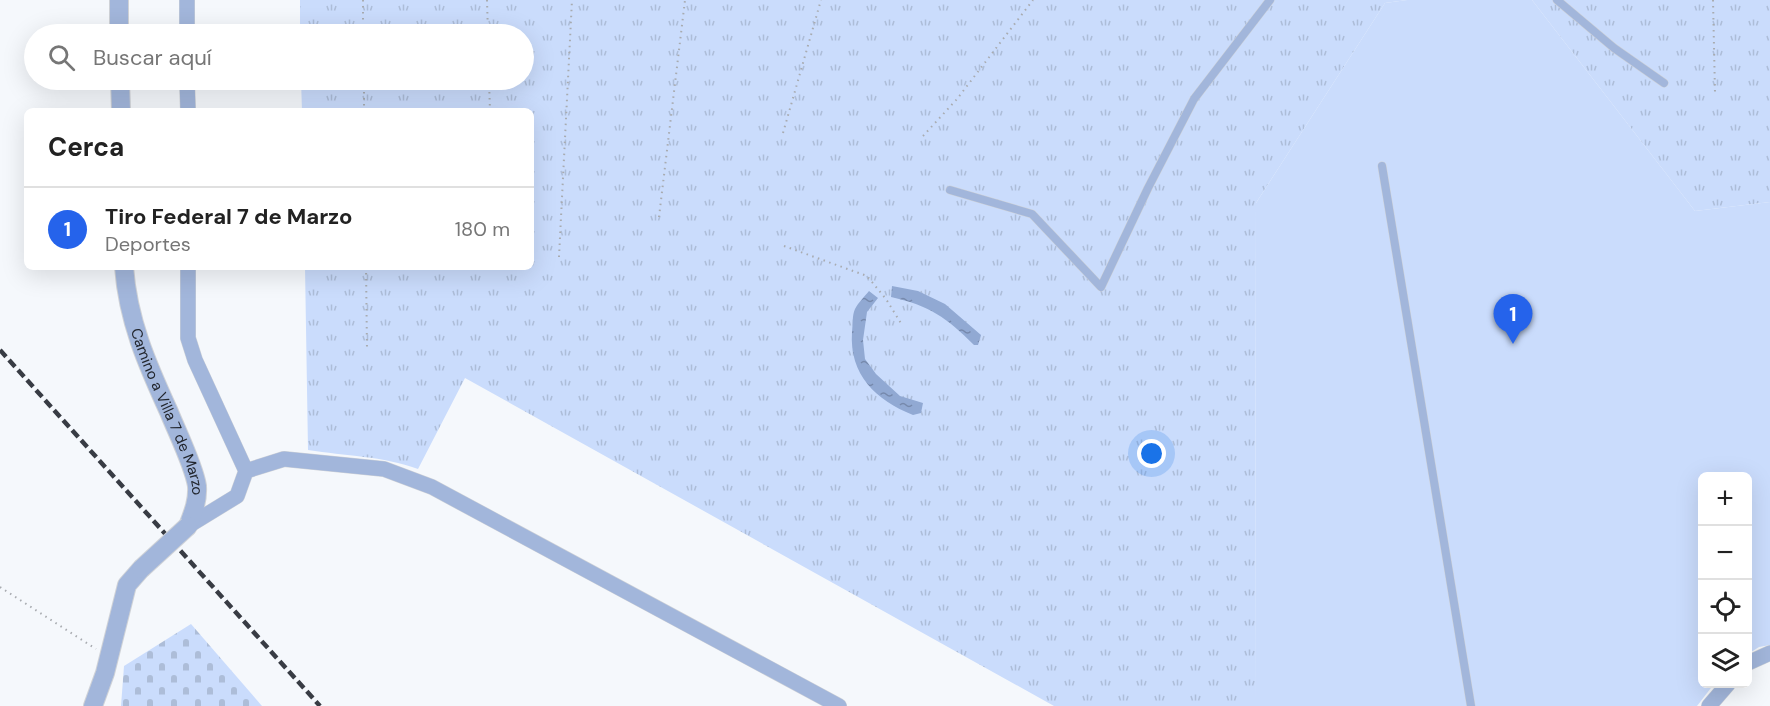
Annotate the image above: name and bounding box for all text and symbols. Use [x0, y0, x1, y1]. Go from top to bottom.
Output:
search box [24, 24, 534, 90]
icon: search [45, 41, 78, 74]
text: Buscar aquí [93, 43, 212, 72]
text: Cerca [48, 130, 124, 164]
text: Tiro Federal 7 de Marzo [105, 202, 352, 231]
text: 1 [64, 216, 71, 242]
text: 180 m [455, 216, 510, 242]
text: Deportes [105, 231, 191, 257]
pin: 1 [1494, 294, 1532, 344]
street label: Camino a Villa 7 de Marzo [126, 326, 207, 496]
your location [1137, 439, 1166, 468]
map controls [1698, 472, 1752, 688]
button: + [1698, 472, 1752, 526]
button: − [1698, 526, 1752, 580]
button: locate [1698, 580, 1752, 634]
button: layers [1698, 634, 1752, 688]

